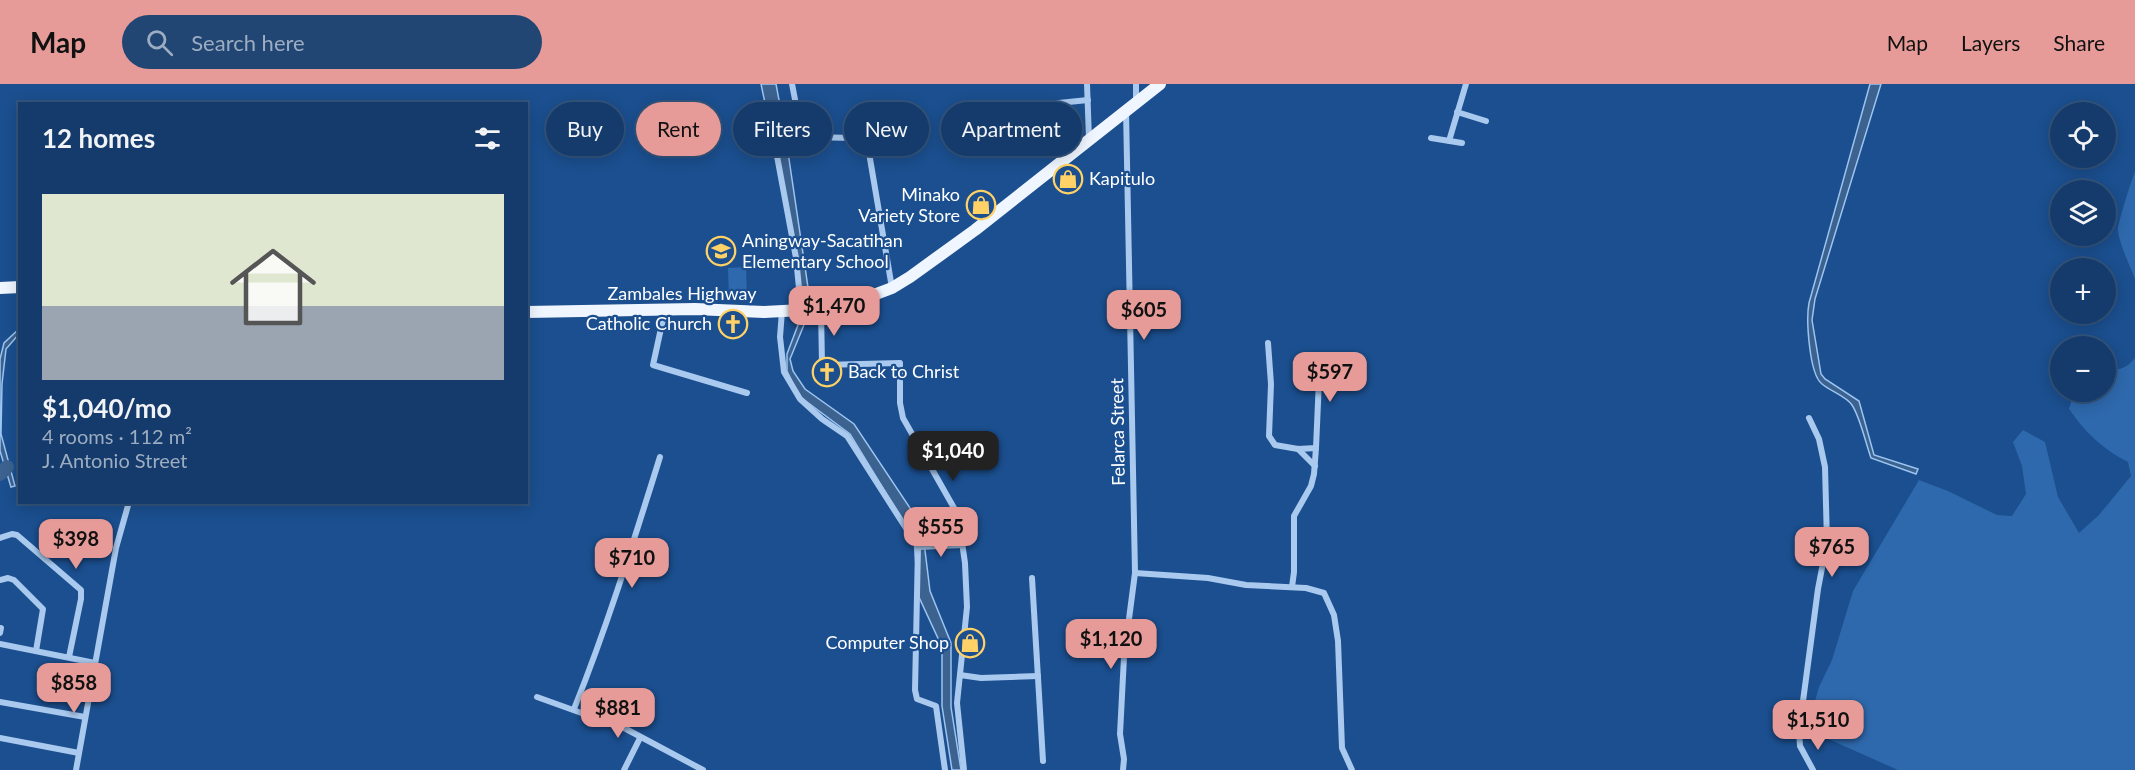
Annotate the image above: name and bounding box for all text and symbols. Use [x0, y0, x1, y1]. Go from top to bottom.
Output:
search box [122, 15, 542, 69]
text: Map [30, 25, 86, 59]
icon: search [143, 26, 176, 59]
text: Search here [191, 29, 305, 56]
text: Map [1887, 30, 1928, 55]
text: Layers [1961, 30, 2020, 55]
text: Share [2053, 30, 2105, 55]
chip: Buy [546, 102, 624, 156]
chip: Rent [636, 102, 721, 156]
chip: Filters [733, 102, 832, 156]
chip: New [844, 102, 929, 156]
chip: Apartment [941, 102, 1082, 156]
map controls [2050, 102, 2116, 402]
button: locate [2050, 102, 2116, 168]
text: 12 homes [42, 122, 155, 154]
icon: filters [471, 122, 504, 155]
shop icon: Kapitulo [1052, 163, 1084, 195]
place label: Kapitulo [1089, 167, 1155, 189]
button: layers [2050, 180, 2116, 246]
place label: Minako Variety Store [858, 183, 960, 226]
shop icon: Minako Variety Store [965, 189, 997, 221]
place label: Aningway-Sacatihan Elementary School [742, 229, 903, 272]
icon: home [219, 233, 327, 341]
school or university icon: Aningway-Sacatihan Elementary School [705, 235, 737, 267]
button: + [2050, 258, 2116, 324]
street label: Zambales Highway [607, 282, 757, 304]
pin: $1,470 [785, 286, 883, 337]
pin: $605 [1108, 290, 1180, 341]
text: $1,470 [803, 293, 865, 317]
text: $605 [1121, 297, 1167, 321]
church icon: Catholic Church [717, 308, 749, 340]
place label: Catholic Church [586, 312, 712, 334]
button: − [2050, 336, 2116, 402]
pin: $597 [1294, 352, 1366, 403]
church icon: Back to Christ [811, 356, 843, 388]
text: $597 [1307, 359, 1353, 383]
place label: Back to Christ [848, 360, 960, 382]
street label: Felarca Street [1105, 377, 1129, 486]
text: $1,040/mo [42, 392, 172, 424]
text: 4 rooms · 112 m² [42, 424, 192, 448]
pin: $1,040 [904, 431, 1002, 482]
text: $1,040 [922, 438, 984, 462]
text: J. Antonio Street [42, 448, 188, 472]
pin: $555 [905, 507, 977, 558]
text: $555 [918, 514, 964, 538]
pin: $398 [40, 519, 112, 570]
text: $398 [53, 526, 99, 550]
pin: $765 [1796, 527, 1868, 578]
text: $765 [1809, 534, 1855, 558]
pin: $710 [596, 538, 668, 589]
text: $710 [609, 545, 655, 569]
pin: $1,120 [1062, 619, 1160, 670]
text: $1,120 [1080, 626, 1142, 650]
shop icon: Computer Shop [954, 627, 986, 659]
place label: Computer Shop [825, 631, 949, 653]
pin: $858 [38, 663, 110, 714]
text: $858 [51, 670, 97, 694]
pin: $881 [582, 688, 654, 739]
text: $881 [595, 695, 641, 719]
pin: $1,510 [1769, 700, 1867, 751]
text: $1,510 [1787, 707, 1849, 731]

